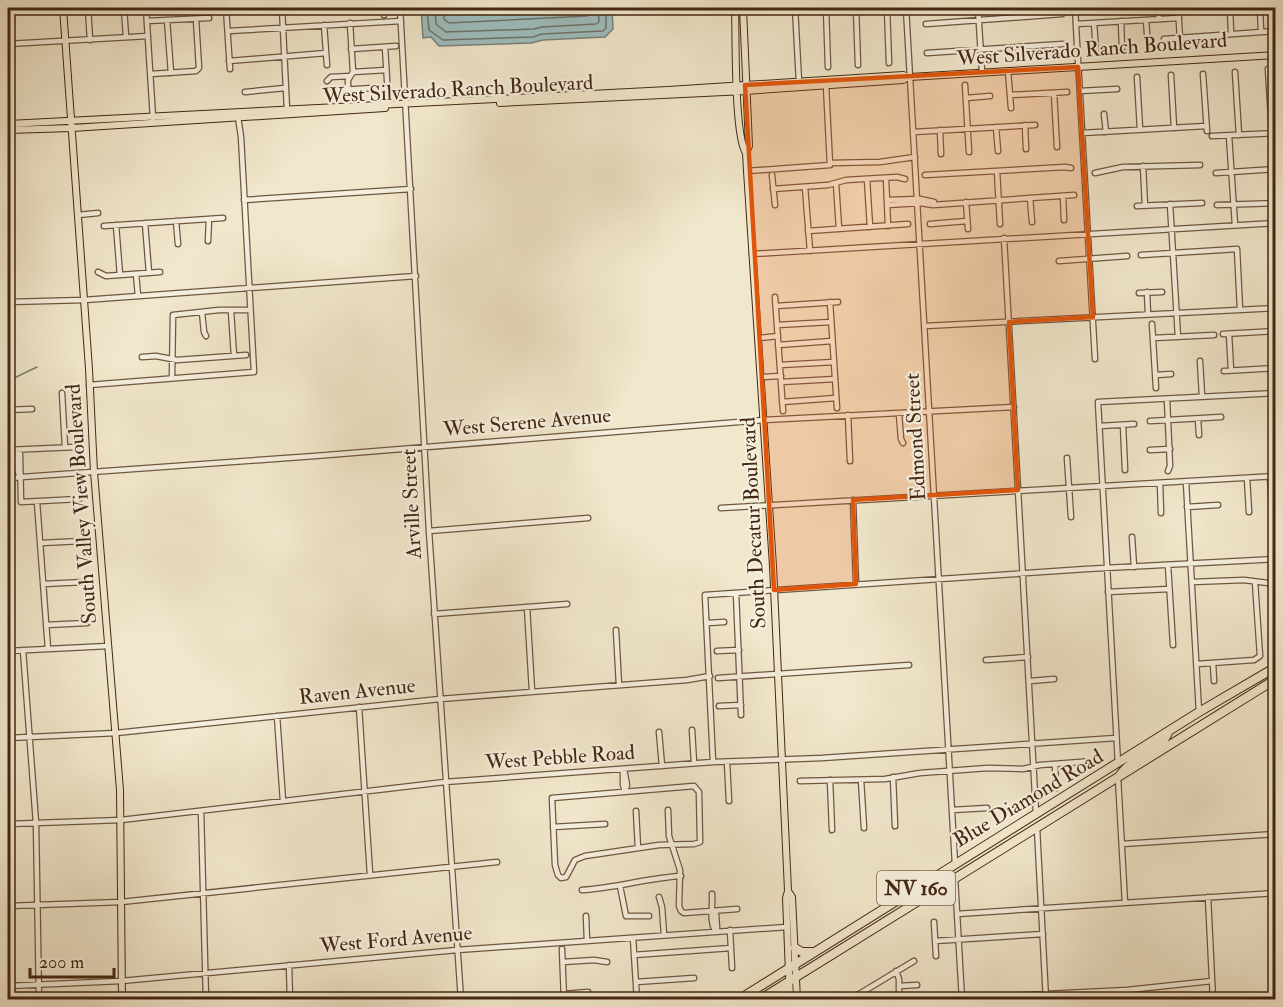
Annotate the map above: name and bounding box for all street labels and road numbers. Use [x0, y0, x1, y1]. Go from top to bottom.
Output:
street label: West Silverado Ranch Boulevard [955, 27, 1229, 72]
street label: West Silverado Ranch Boulevard [321, 69, 595, 110]
street label: Edmond Street [899, 372, 932, 502]
street label: South Valley View Boulevard [60, 382, 103, 625]
street label: West Serene Avenue [441, 402, 612, 443]
street label: South Decatur Boulevard [734, 416, 773, 630]
street label: Arville Street [395, 448, 428, 561]
street label: Raven Avenue [297, 672, 417, 711]
street label: West Pebble Road [483, 739, 636, 776]
street label: Blue Diamond Road [948, 743, 1109, 854]
road number: NV 160 [877, 871, 955, 905]
street label: West Ford Avenue [318, 919, 474, 960]

